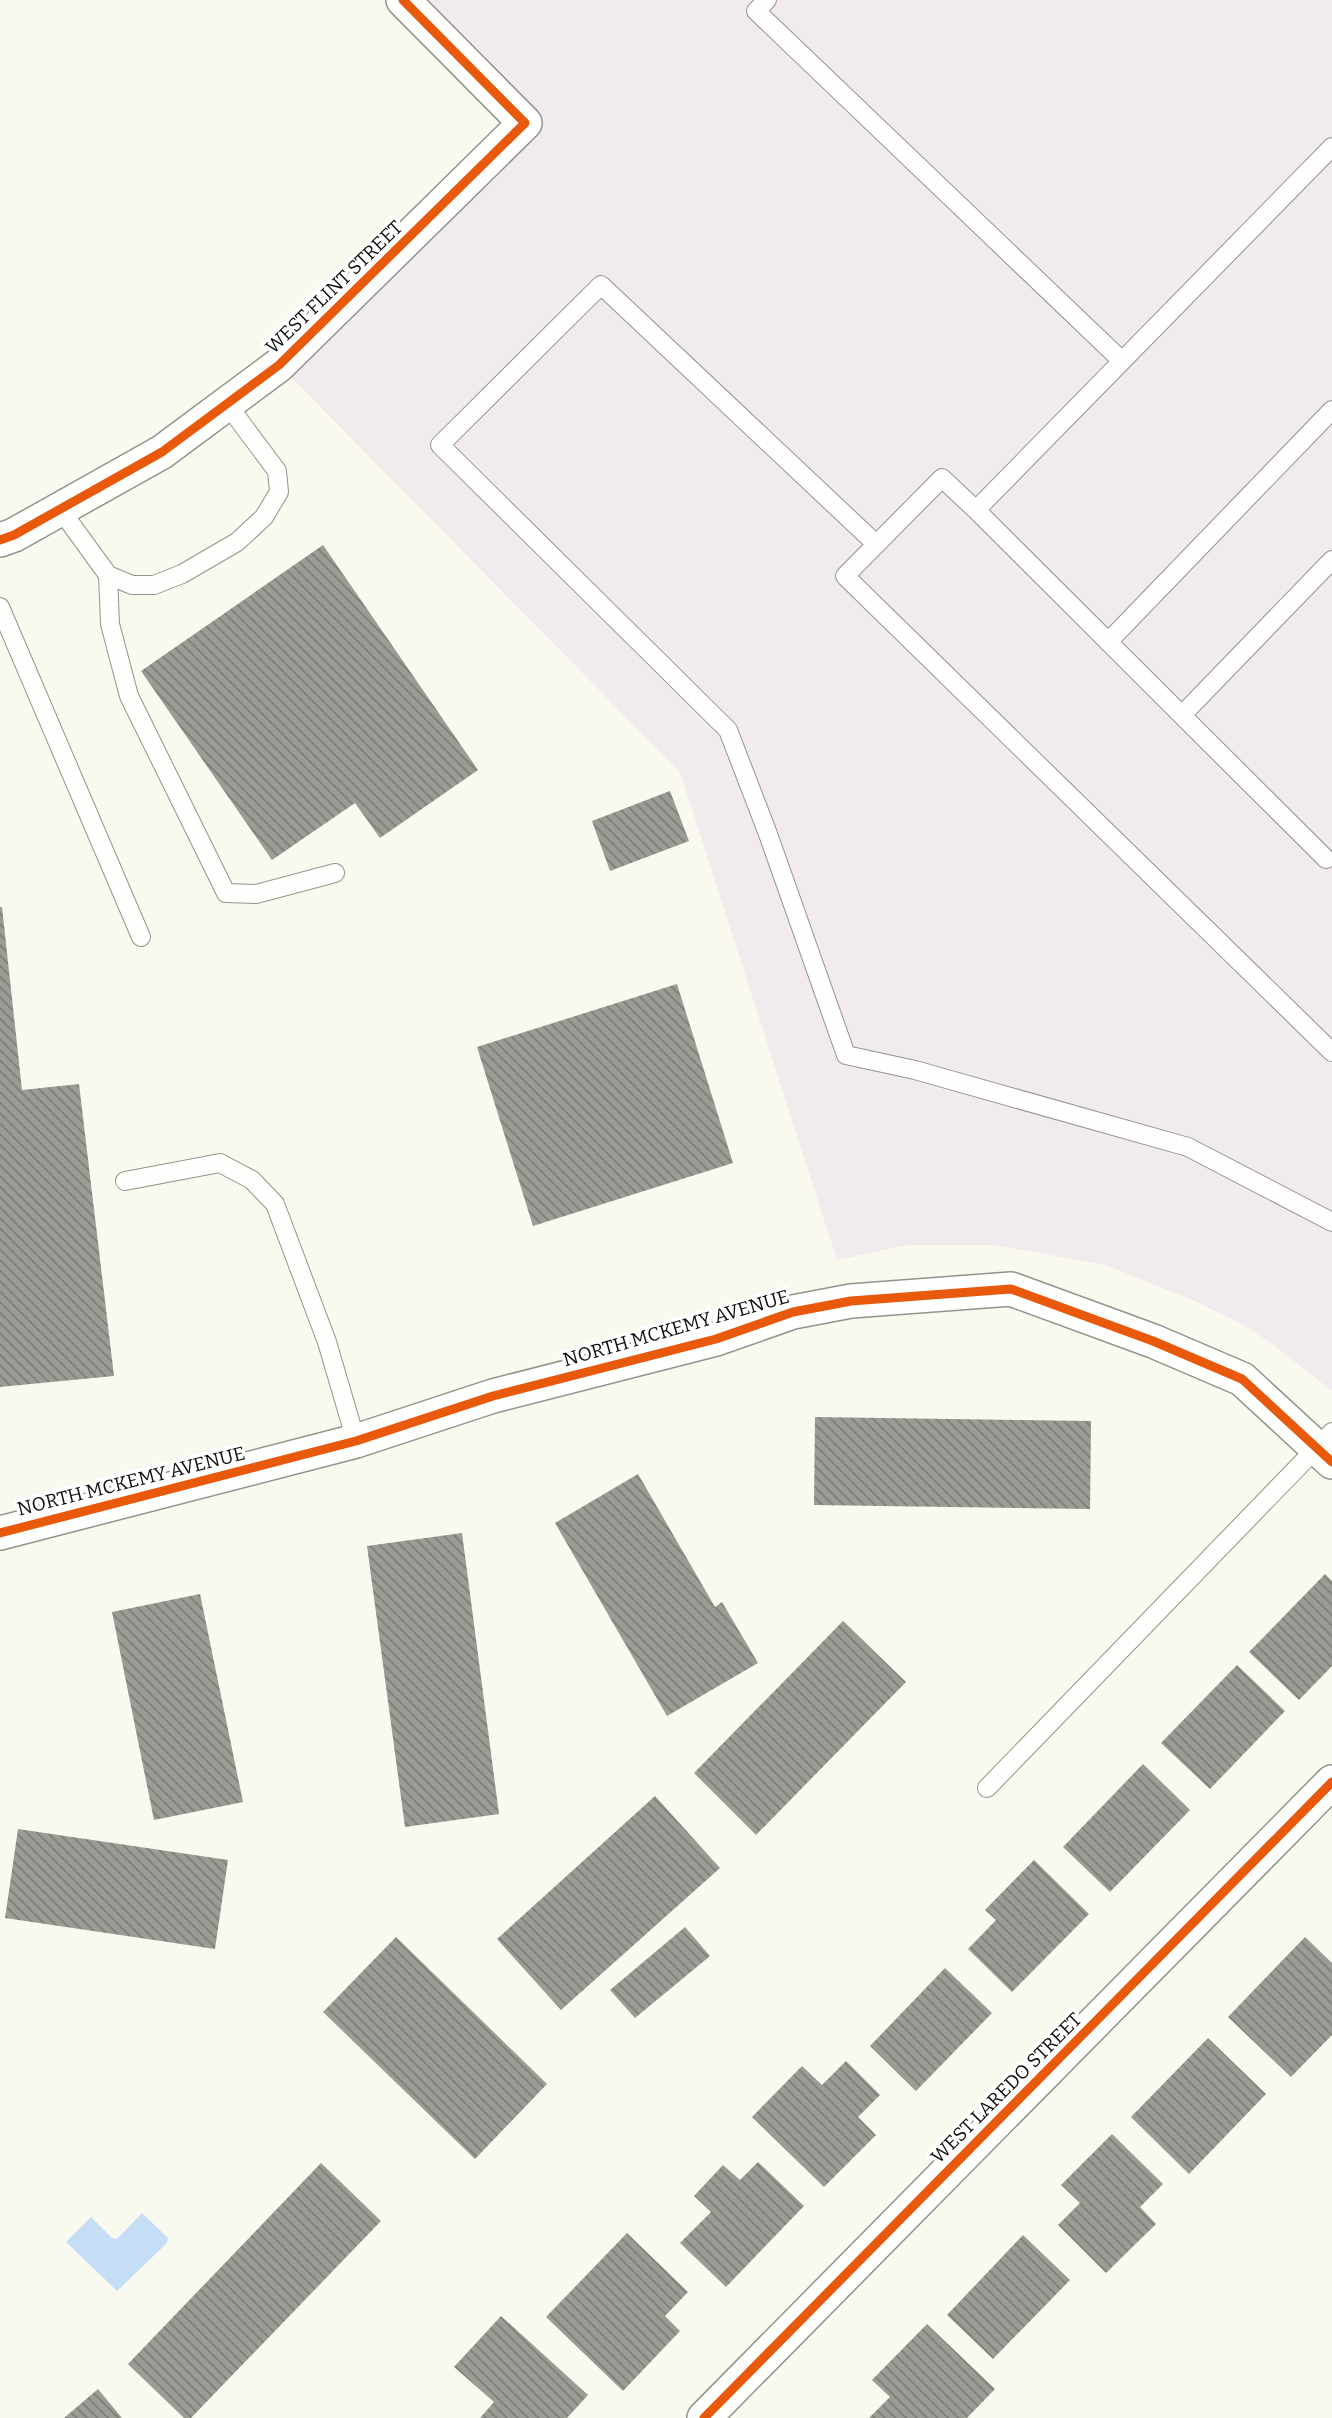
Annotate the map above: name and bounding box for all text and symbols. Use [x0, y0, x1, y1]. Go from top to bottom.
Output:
street label: WEST FLINT STREET [261, 216, 407, 358]
street label: NORTH MCKEMY AVENUE [560, 1285, 792, 1371]
street label: NORTH MCKEMY AVENUE [15, 1442, 247, 1520]
street label: WEST LAREDO STREET [926, 2008, 1086, 2168]

